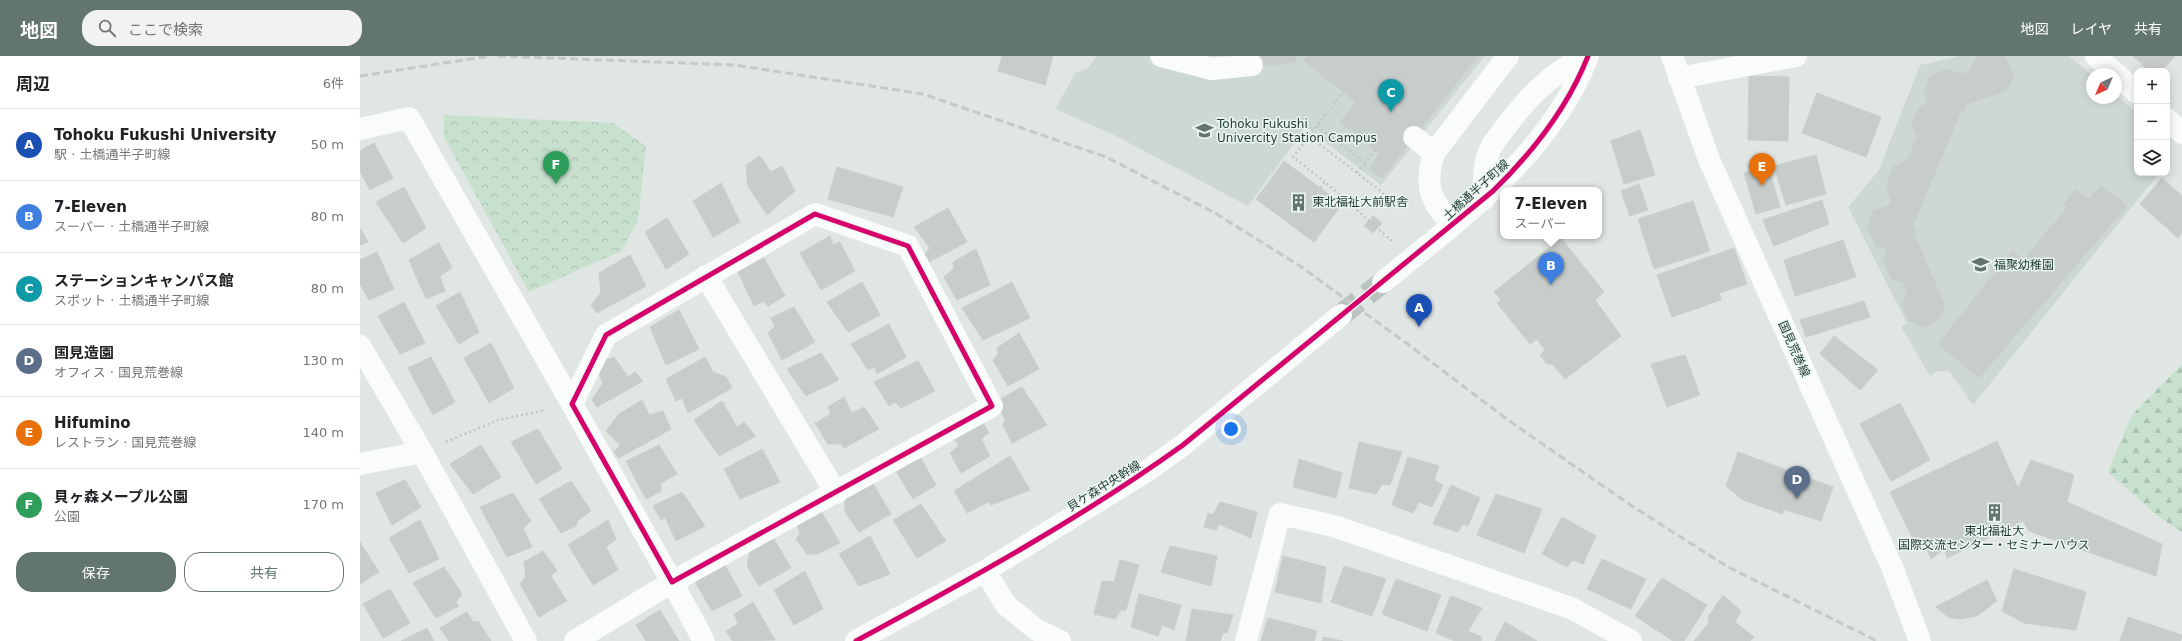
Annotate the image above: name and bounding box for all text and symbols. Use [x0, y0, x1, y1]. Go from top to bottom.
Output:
search box [82, 10, 362, 46]
icon: search [96, 17, 118, 39]
text: 地図 [20, 19, 58, 41]
text: ここで検索 [128, 21, 203, 39]
text: 地図 [2020, 21, 2048, 37]
text: レイヤ [2070, 21, 2112, 37]
text: 共有 [2134, 21, 2162, 37]
north arrow [2086, 68, 2122, 104]
map controls [2134, 68, 2170, 176]
button: + [2134, 68, 2170, 104]
text: 周辺 [16, 74, 50, 94]
text: 6件 [323, 76, 344, 91]
pin: C [1378, 79, 1404, 112]
button: − [2134, 104, 2170, 140]
place label: Tohoku Fukushi Univercity Station Campus [1216, 117, 1377, 145]
school or university icon: Tohoku Fukushi Univercity Station Campus [1194, 121, 1214, 141]
text: Tohoku Fukushi University [54, 126, 277, 144]
text: A [24, 137, 34, 152]
text: 50 m [311, 137, 344, 152]
button: layers [2134, 140, 2170, 176]
text: 駅 · 土橋通半子町線 [54, 147, 170, 162]
pin: F [543, 151, 569, 184]
pin: E [1749, 153, 1775, 186]
street label: 土橋通半子町線 [1440, 157, 1512, 223]
popup [1500, 187, 1602, 239]
building icon: 東北福祉大前駅舎 [1289, 192, 1309, 212]
place label: 東北福祉大前駅舎 [1312, 195, 1408, 209]
text: 7-Eleven [1515, 195, 1587, 213]
text: 7-Eleven [54, 198, 127, 216]
text: B [24, 209, 34, 224]
text: 80 m [311, 209, 344, 224]
text: スーパー [1515, 216, 1566, 231]
text: スーパー · 土橋通半子町線 [54, 219, 209, 234]
pin: B [1538, 252, 1564, 285]
school or university icon: 福聚幼稚園 [1971, 255, 1991, 275]
place label: 福聚幼稚園 [1994, 258, 2054, 272]
text: ステーションキャンパス館 [54, 272, 234, 290]
text: C [24, 281, 34, 296]
text: 80 m [311, 281, 344, 296]
text: スポット · 土橋通半子町線 [54, 293, 209, 308]
pin: A [1406, 294, 1432, 327]
street label: 国見荒巻線 [1775, 319, 1813, 379]
text: 国見造園 [54, 344, 114, 362]
text: D [24, 353, 34, 368]
text: 130 m [302, 353, 344, 368]
text: オフィス · 国見荒巻線 [54, 365, 183, 380]
text: Hifumino [54, 414, 131, 432]
your location [1221, 419, 1241, 439]
text: E [25, 425, 33, 440]
text: 140 m [302, 425, 344, 440]
text: レストラン · 国見荒巻線 [54, 435, 196, 450]
street label: 貝ケ森中央幹線 [1065, 458, 1143, 514]
pin: D [1784, 466, 1810, 499]
text: 貝ヶ森メープル公園 [54, 488, 188, 506]
text: F [25, 497, 33, 512]
text: 170 m [302, 497, 344, 512]
building icon: 東北福祉大 国際交流センター・セミナーハウス [1984, 502, 2004, 522]
text: 公園 [54, 509, 80, 524]
place label: 東北福祉大 国際交流センター・セミナーハウス [1898, 524, 2090, 552]
button: 保存 [16, 552, 176, 592]
button: 共有 [184, 552, 344, 592]

